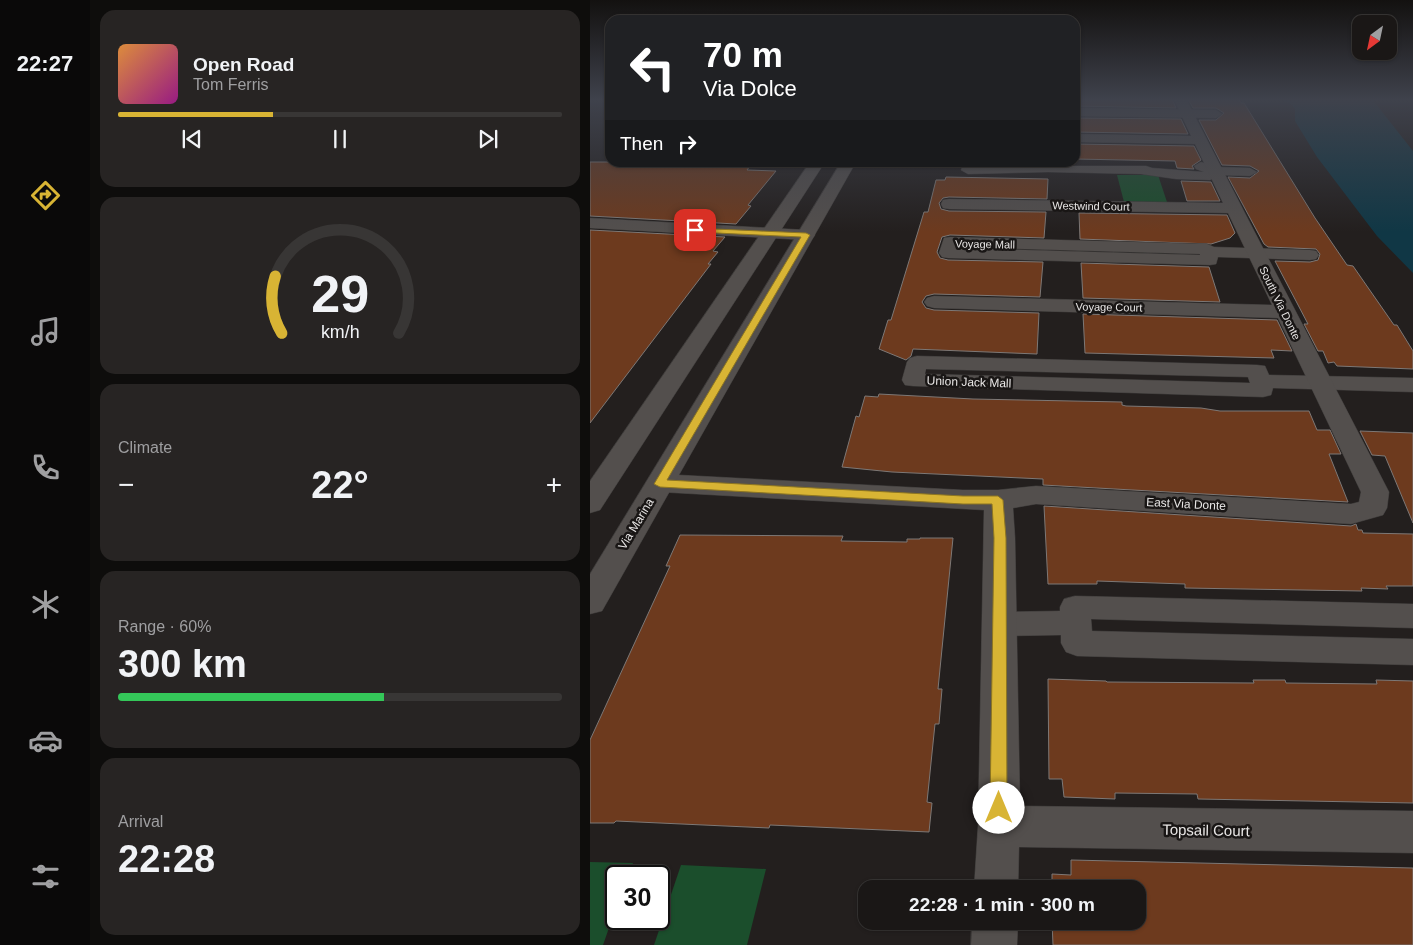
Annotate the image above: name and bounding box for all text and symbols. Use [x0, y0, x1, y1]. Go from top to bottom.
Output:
north arrow [1352, 15, 1398, 60]
map controls [1352, 15, 1397, 60]
icon: left [620, 35, 685, 100]
text: 70 m [703, 35, 783, 74]
text: 22:27 [17, 51, 73, 76]
text: Open Road [193, 54, 294, 75]
text: Tom Ferris [193, 76, 269, 93]
text: Via Dolce [703, 76, 797, 101]
icon: previous [178, 125, 206, 153]
icon: pause [326, 125, 354, 153]
icon: next [474, 125, 502, 153]
icon: right [673, 130, 701, 158]
text: Then [620, 133, 663, 154]
icon: directions [28, 178, 63, 213]
street label: Westwind Court [1052, 199, 1130, 213]
pin [674, 209, 716, 251]
icon: arrive [681, 216, 709, 244]
street label: Voyage Mall [955, 237, 1015, 251]
street label: South Via Donte [1257, 264, 1303, 342]
text: 29 [311, 265, 369, 323]
street label: Voyage Court [1076, 300, 1142, 314]
icon: music [28, 314, 63, 349]
text: km/h [321, 322, 359, 342]
street label: Union Jack Mall [926, 374, 1012, 390]
text: Climate [118, 439, 172, 456]
icon: phone [28, 450, 63, 485]
text: 22° [311, 464, 369, 506]
text: − [118, 469, 134, 500]
text: + [546, 469, 562, 500]
street label: East Via Donte [1146, 495, 1227, 513]
street label: Via Marina [615, 496, 657, 552]
icon: climate [28, 587, 63, 622]
text: Range · 60% [118, 618, 211, 635]
text: 300 km [118, 643, 247, 685]
icon: car [28, 723, 63, 758]
position arrow [972, 781, 1024, 833]
text: Arrival [118, 813, 163, 830]
street label: Topsail Court [1162, 821, 1251, 839]
text: 22:28 [118, 838, 215, 880]
icon: filters [28, 859, 63, 894]
speed limit sign: 30 [605, 865, 670, 930]
text: 22:28 · 1 min · 300 m [909, 894, 1095, 915]

